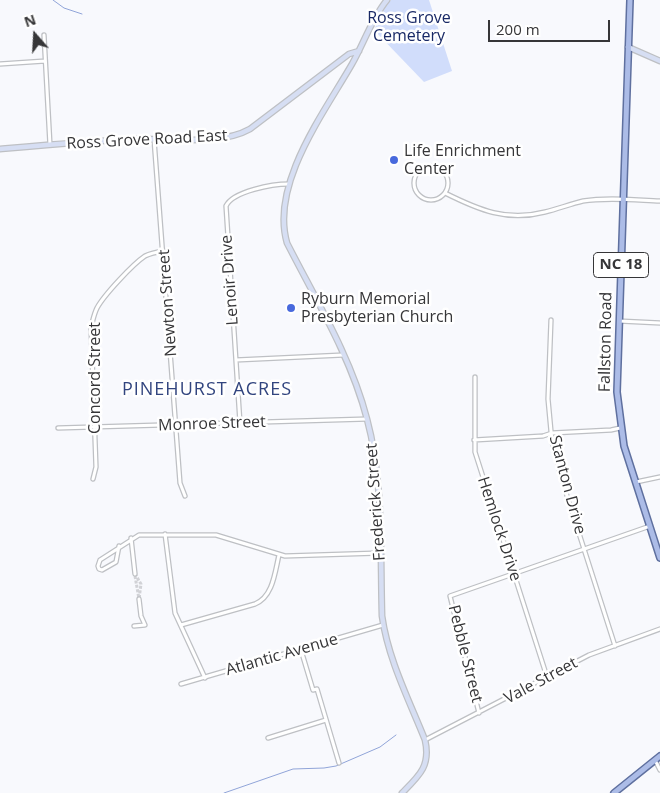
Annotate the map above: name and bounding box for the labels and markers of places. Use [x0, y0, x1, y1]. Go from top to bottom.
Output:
place label: Life Enrichment Center [404, 141, 521, 179]
marker: Life Enrichment Center [388, 154, 400, 166]
place label: Ryburn Memorial Presbyterian Church [301, 289, 453, 327]
marker: Ryburn Memorial Presbyterian Church [285, 302, 297, 314]

